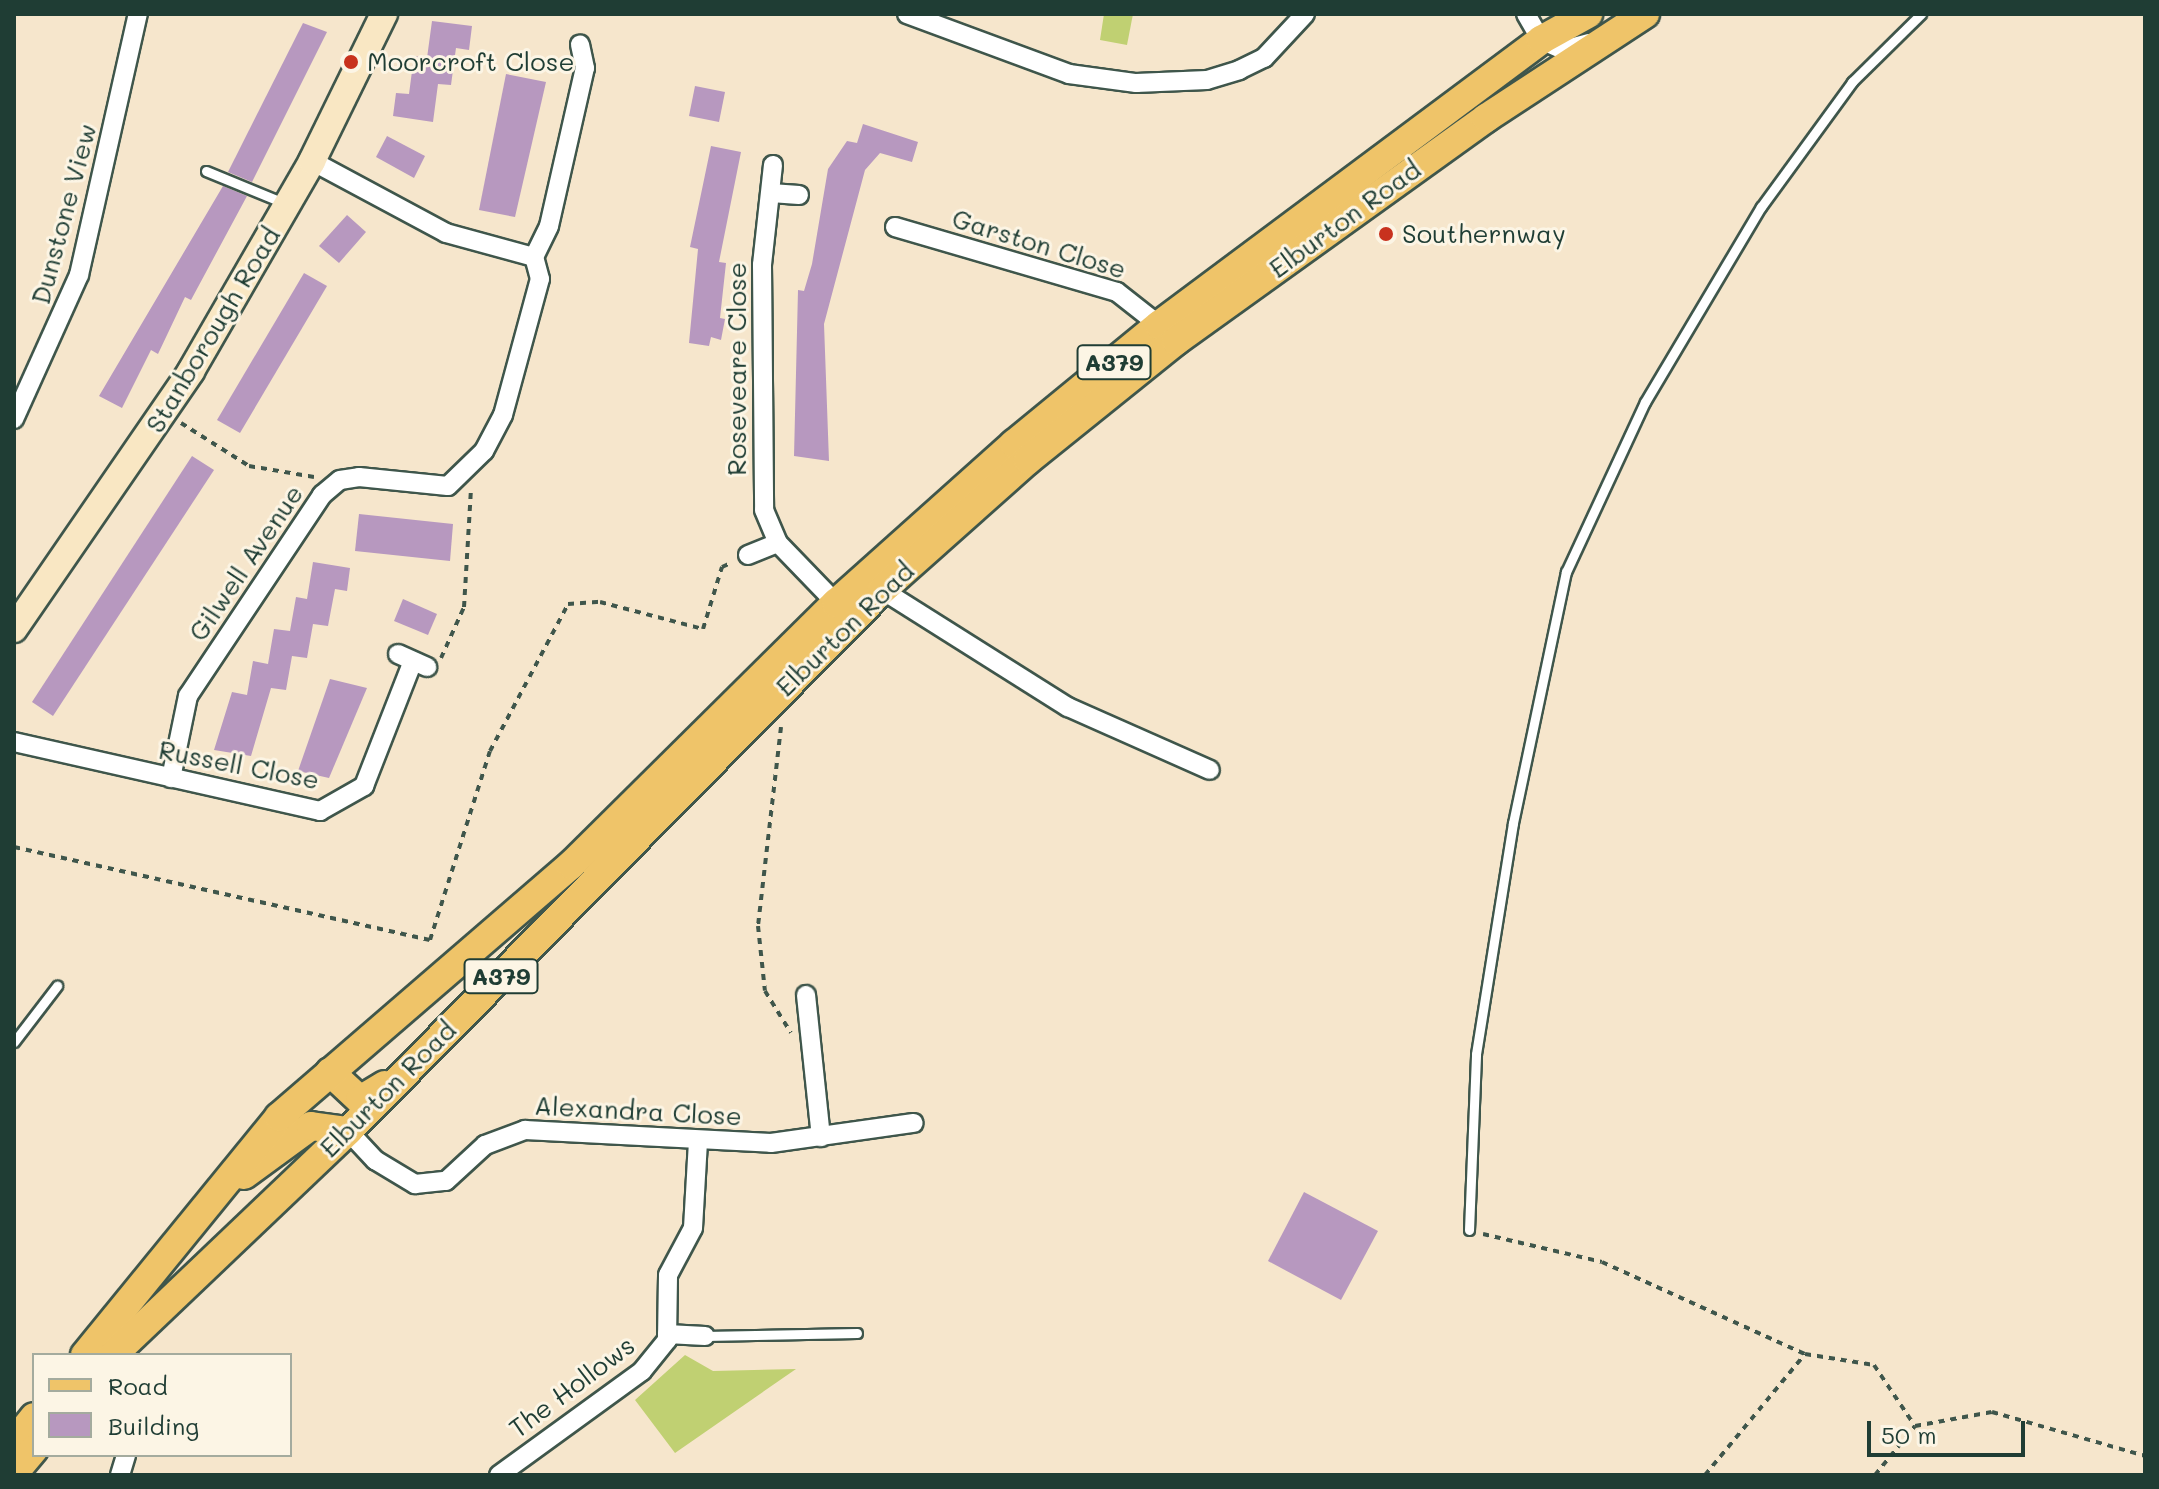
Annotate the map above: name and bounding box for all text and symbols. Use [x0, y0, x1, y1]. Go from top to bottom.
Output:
place label: Moorcroft Close [367, 46, 574, 78]
marker: Moorcroft Close [342, 53, 360, 71]
street label: Dunstone View [25, 120, 103, 308]
street label: Elburton Road [1263, 154, 1427, 284]
street label: Garston Close [948, 203, 1130, 285]
place label: Southernway [1402, 218, 1566, 250]
street label: Stanborough Road [139, 222, 287, 438]
marker: Southernway [1377, 225, 1395, 243]
street label: Roseveare Close [721, 262, 753, 476]
road number: A379 [1076, 342, 1152, 382]
street label: Gilwell Avenue [182, 479, 310, 647]
street label: Elburton Road [770, 555, 920, 703]
street label: Russell Close [156, 734, 322, 796]
road number: A379 [463, 956, 539, 996]
street label: Elburton Road [313, 1014, 463, 1164]
street label: Alexandra Close [533, 1090, 743, 1132]
street label: The Hollows [503, 1330, 641, 1444]
legend [32, 1353, 292, 1457]
text: Road [108, 1370, 168, 1401]
scale bar [1871, 1405, 2029, 1455]
text: Building [108, 1410, 199, 1441]
text: 50 m [1881, 1419, 1937, 1450]

